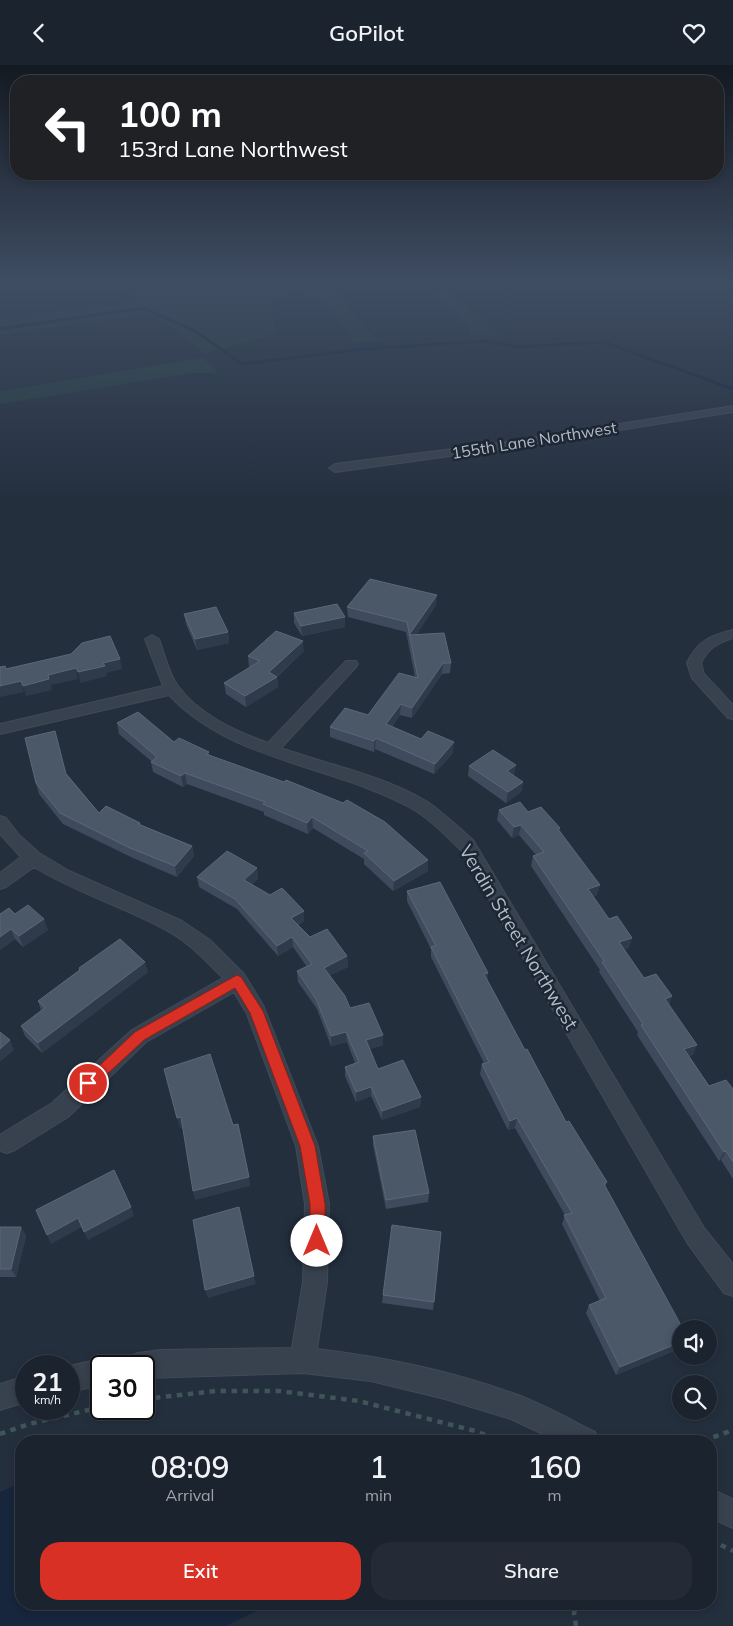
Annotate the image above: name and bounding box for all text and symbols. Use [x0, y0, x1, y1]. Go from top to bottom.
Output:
icon: back [25, 19, 53, 47]
text: GoPilot [329, 19, 404, 47]
icon: heart [680, 19, 708, 47]
text: 100 m [118, 92, 222, 136]
icon: left [35, 95, 100, 160]
text: 153rd Lane Northwest [118, 135, 348, 163]
street label: 155th Lane Northwest [450, 417, 618, 463]
street label: Verdin Street Northwest [454, 840, 584, 1034]
pin [67, 1062, 109, 1104]
icon: arrive [74, 1069, 102, 1097]
position arrow [290, 1214, 342, 1266]
map controls [672, 1320, 717, 1420]
button: sound [672, 1320, 717, 1365]
speed limit sign: 30 [90, 1355, 155, 1420]
text: 21 [32, 1366, 63, 1397]
button: search [672, 1375, 717, 1420]
text: km/h [34, 1392, 61, 1407]
text: 08:09 [150, 1448, 230, 1486]
text: 1 [370, 1448, 388, 1486]
text: 160 [528, 1448, 582, 1486]
text: Arrival [166, 1485, 214, 1505]
text: min [365, 1485, 392, 1505]
text: m [548, 1485, 562, 1505]
button: Exit [40, 1542, 361, 1600]
button: Share [371, 1542, 692, 1600]

